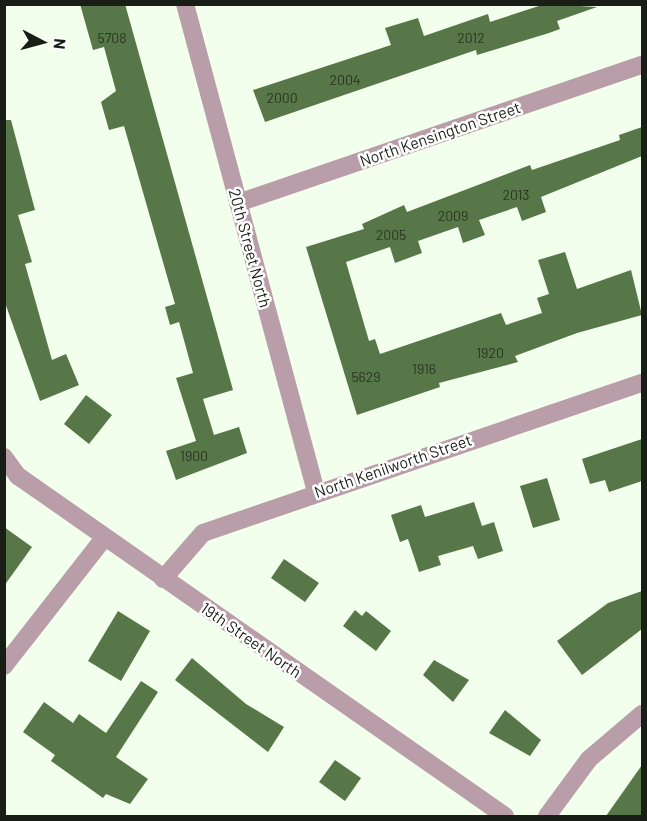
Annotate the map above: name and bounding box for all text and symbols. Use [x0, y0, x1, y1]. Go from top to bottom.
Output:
north arrow [12, 12, 72, 72]
house number: 5708 [97, 30, 127, 46]
house number: 2012 [457, 30, 485, 46]
text: N [50, 38, 70, 50]
house number: 2004 [329, 72, 361, 88]
house number: 2000 [266, 90, 298, 106]
street label: North Kensington Street [357, 97, 523, 171]
street label: 20th Street North [225, 187, 275, 309]
house number: 2013 [502, 187, 530, 203]
house number: 2009 [438, 208, 468, 224]
house number: 2005 [376, 227, 406, 243]
house number: 1920 [476, 345, 504, 361]
house number: 1916 [412, 361, 436, 377]
house number: 5629 [351, 369, 381, 385]
street label: North Kenilworth Street [312, 430, 474, 502]
house number: 1900 [180, 448, 208, 464]
street label: 19th Street North [197, 598, 305, 682]

